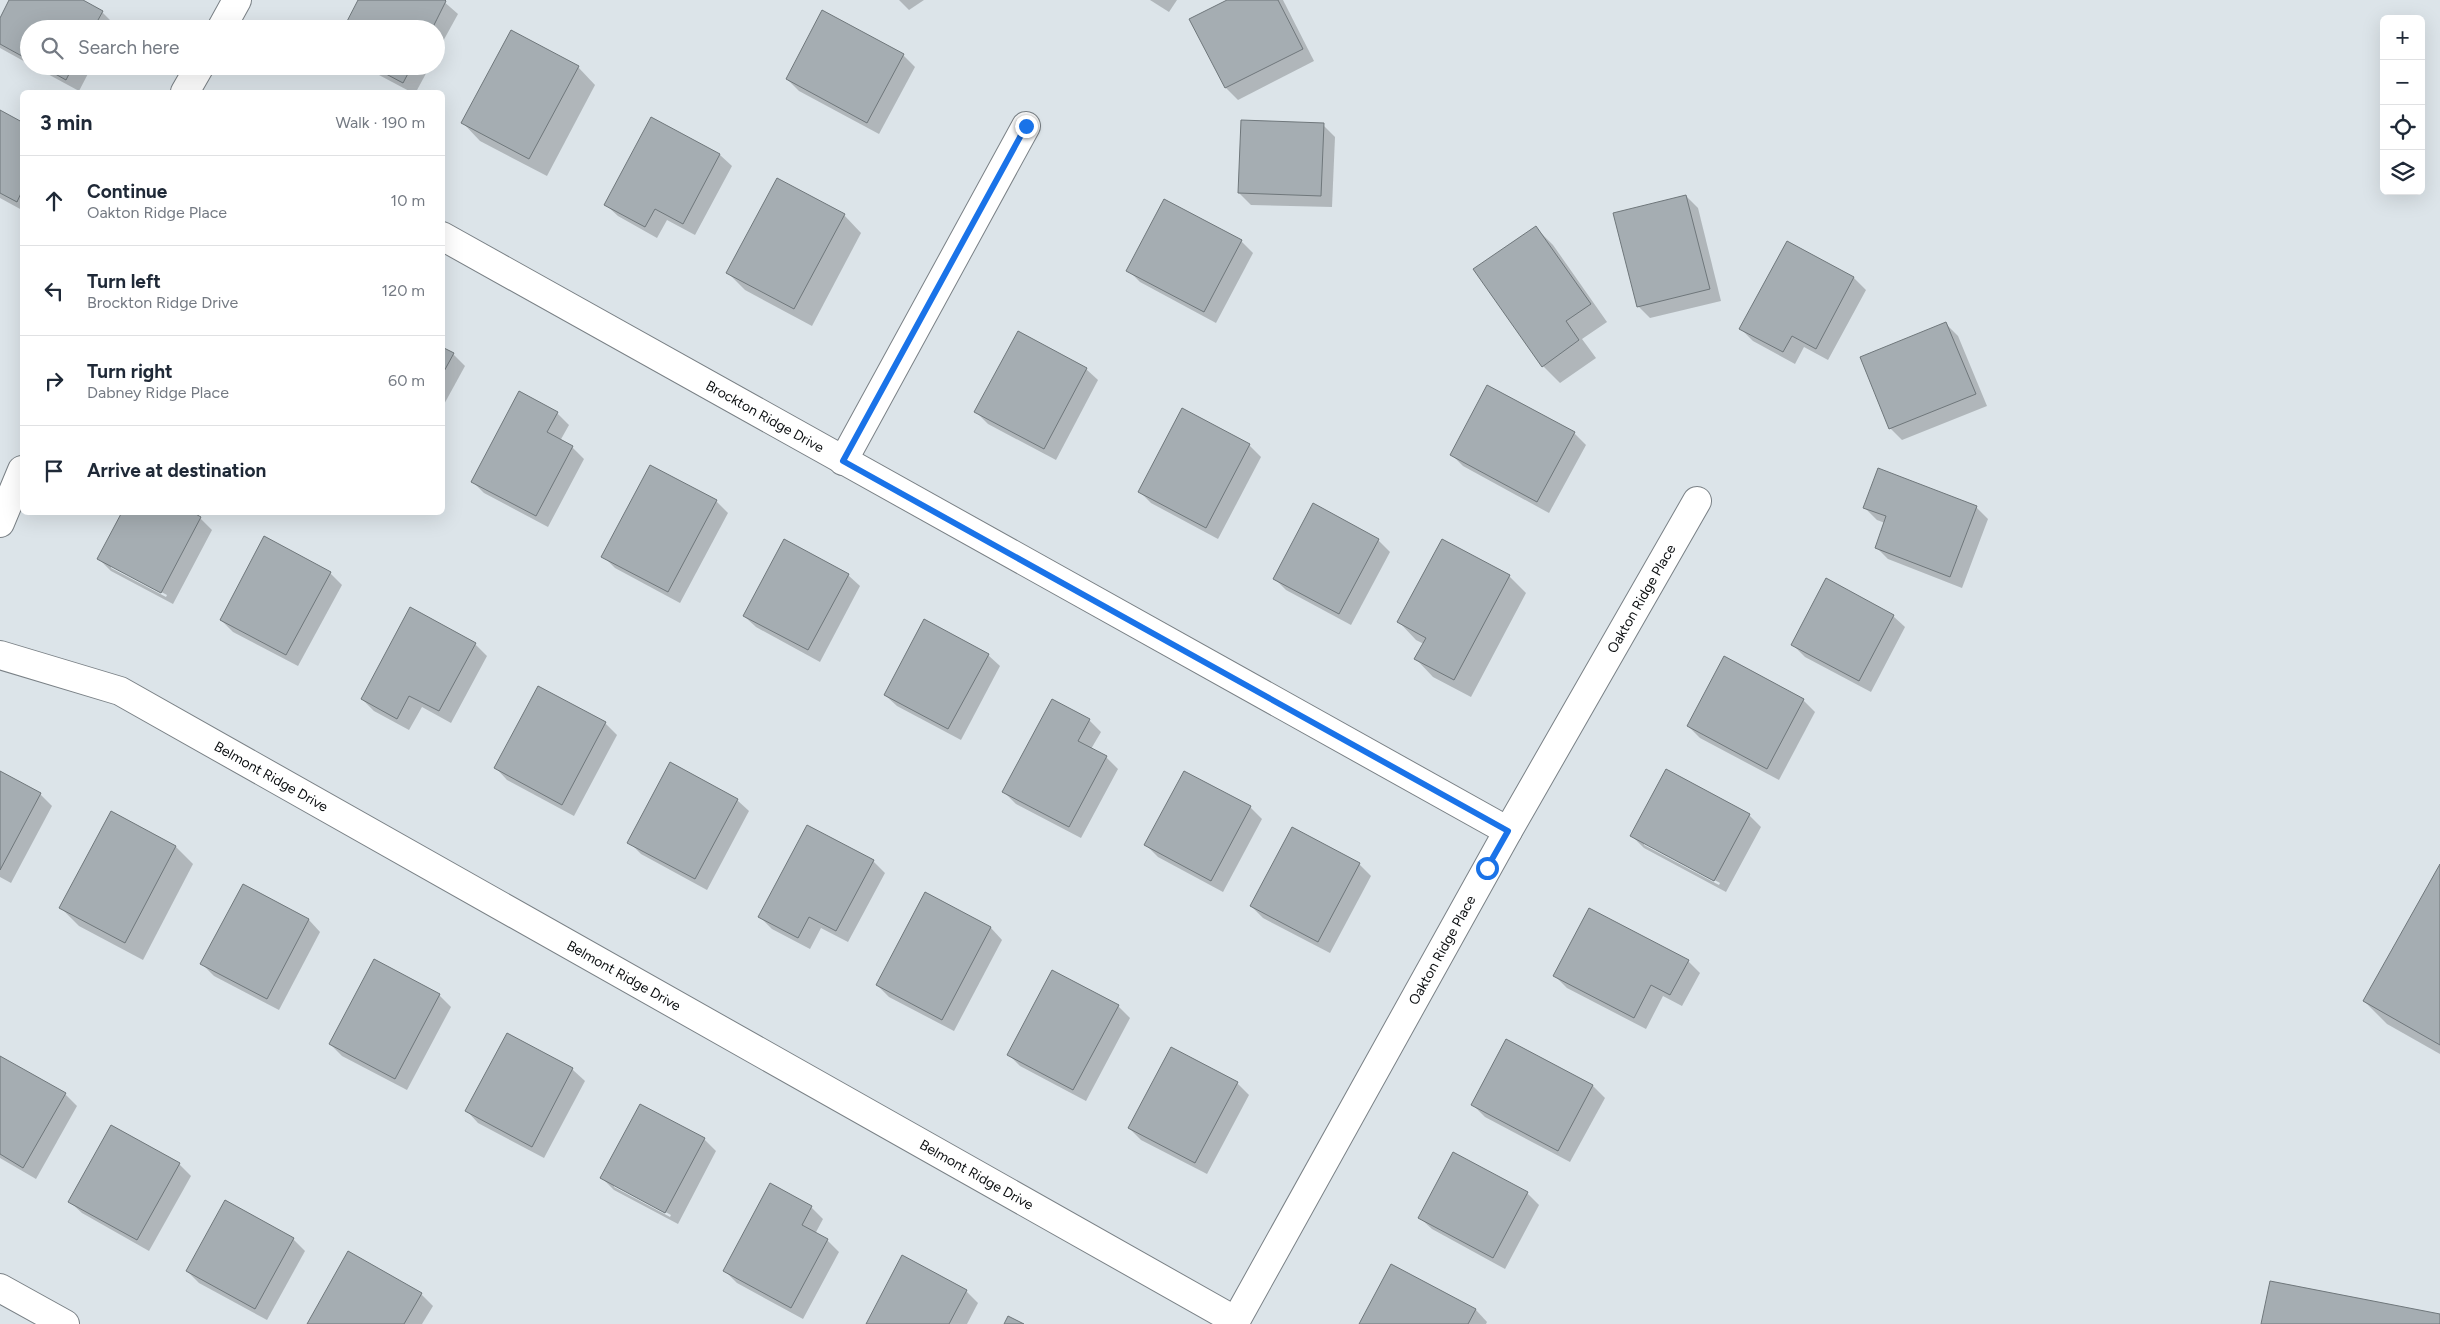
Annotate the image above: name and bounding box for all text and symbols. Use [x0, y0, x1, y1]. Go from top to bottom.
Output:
map controls [2380, 15, 2425, 195]
button: + [2380, 15, 2425, 60]
search box [20, 20, 445, 75]
icon: search [38, 34, 66, 62]
text: Search here [78, 36, 180, 59]
button: − [2380, 60, 2425, 105]
button: locate [2380, 105, 2425, 150]
text: 3 min [40, 110, 92, 135]
text: Walk · 190 m [335, 113, 425, 132]
route end [1015, 115, 1038, 138]
button: layers [2380, 150, 2425, 195]
text: Continue [87, 180, 167, 203]
icon: ahead [40, 187, 68, 215]
text: 10 m [391, 191, 425, 210]
text: Oakton Ridge Place [87, 203, 227, 222]
text: Turn left [87, 270, 161, 293]
icon: left [40, 277, 68, 305]
text: 120 m [382, 281, 425, 300]
text: Brockton Ridge Drive [87, 293, 238, 312]
text: Turn right [87, 360, 173, 383]
icon: right [40, 367, 68, 395]
text: 60 m [388, 371, 425, 390]
street label: Brockton Ridge Drive [703, 377, 827, 457]
text: Dabney Ridge Place [87, 383, 229, 402]
icon: arrive [40, 457, 68, 485]
text: Arrive at destination [87, 459, 266, 482]
street label: Oakton Ridge Place [1604, 541, 1680, 656]
street label: Belmont Ridge Drive [211, 738, 331, 816]
route start [1476, 857, 1499, 880]
street label: Oakton Ridge Place [1405, 892, 1480, 1008]
street label: Belmont Ridge Drive [564, 937, 684, 1015]
street label: Belmont Ridge Drive [917, 1136, 1037, 1214]

